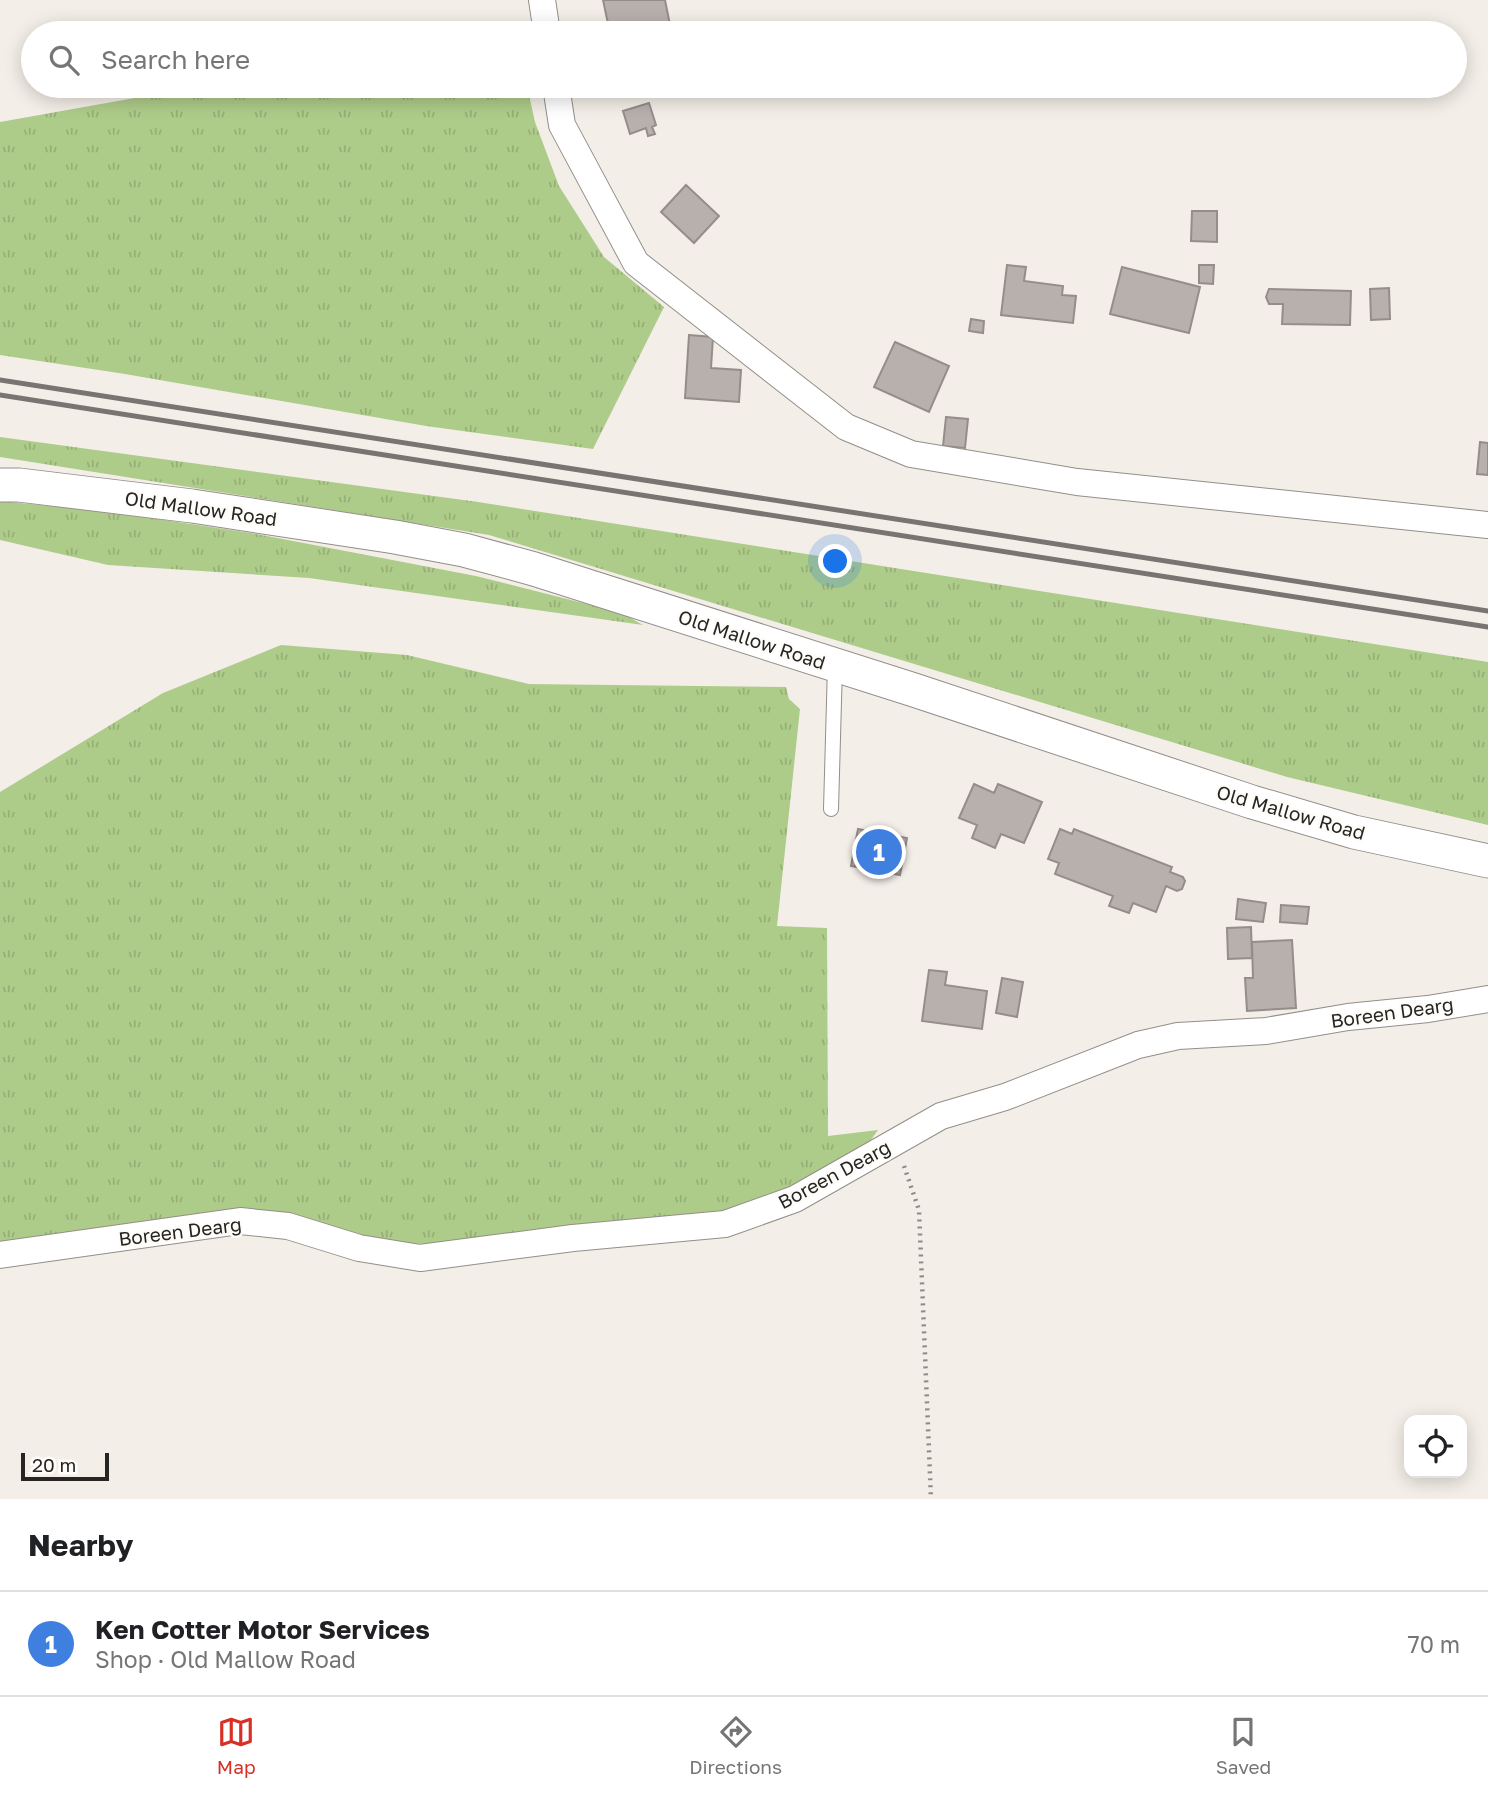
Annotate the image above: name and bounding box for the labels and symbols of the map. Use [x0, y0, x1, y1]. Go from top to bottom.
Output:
street label: Old Mallow Road [123, 486, 279, 530]
your location [818, 544, 852, 578]
street label: Old Mallow Road [676, 604, 828, 674]
street label: Old Mallow Road [1214, 780, 1368, 844]
pin: 1 [856, 826, 902, 878]
street label: Boreen Dearg [1329, 992, 1455, 1032]
street label: Boreen Dearg [774, 1135, 894, 1213]
street label: Boreen Dearg [117, 1212, 243, 1250]
scale bar [21, 1450, 108, 1482]

